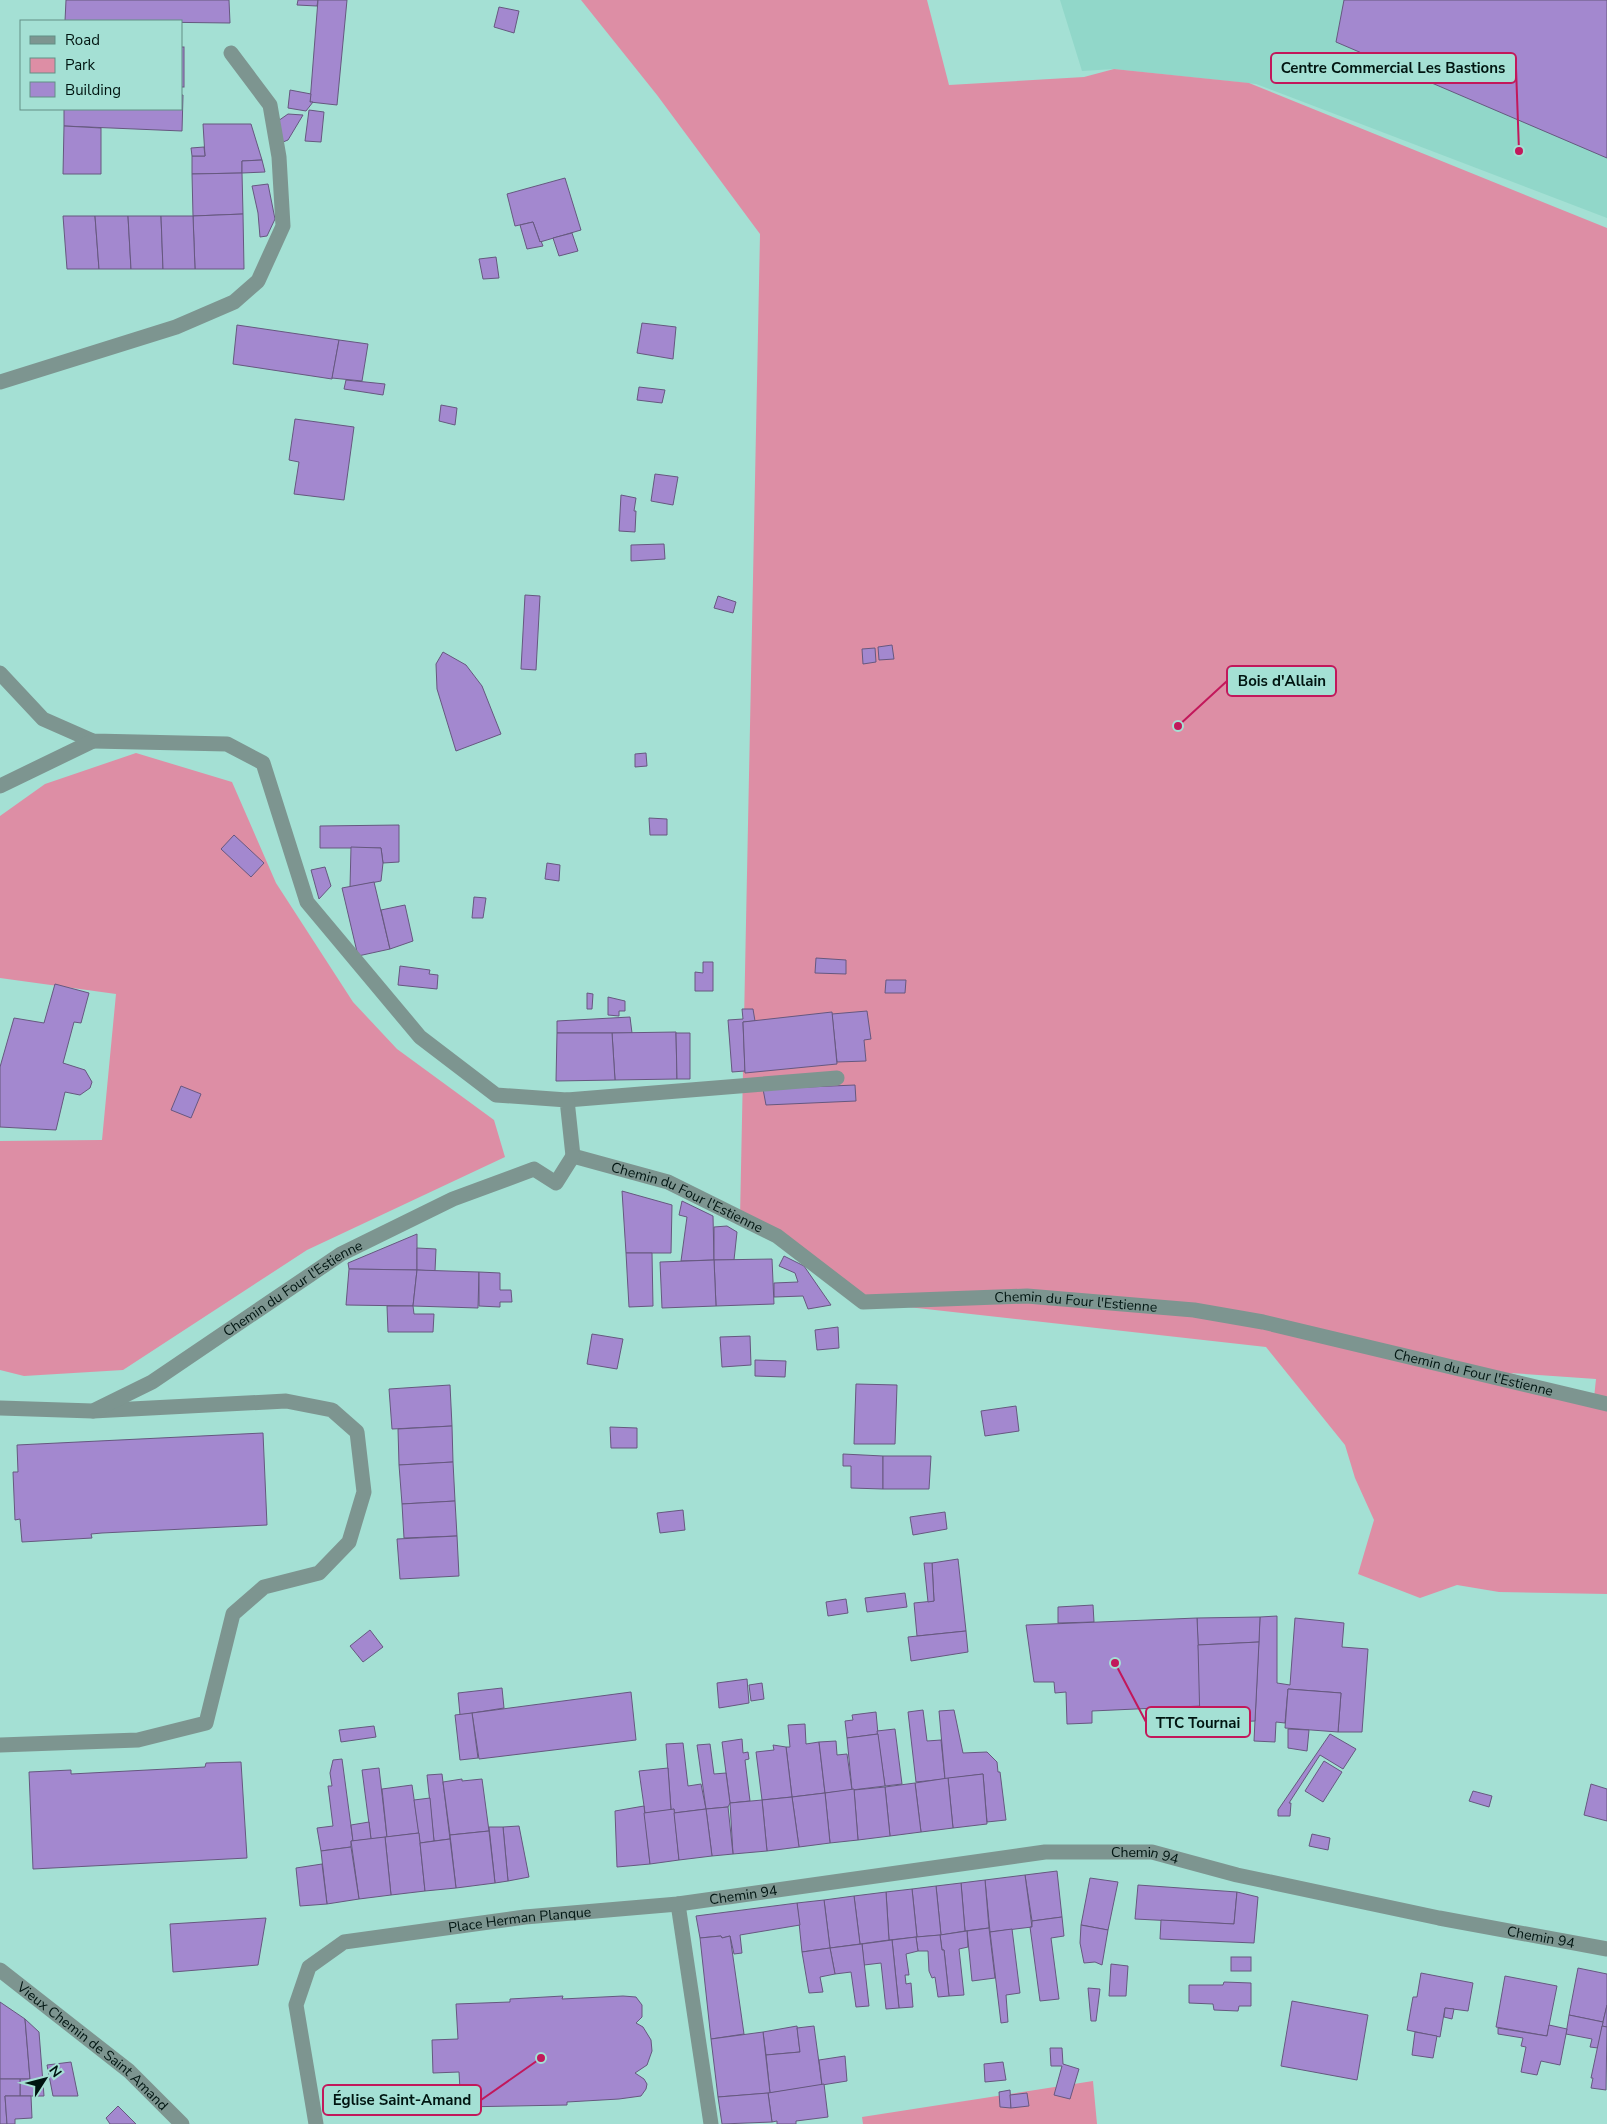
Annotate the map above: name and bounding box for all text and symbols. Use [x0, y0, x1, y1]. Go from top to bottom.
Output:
legend [20, 20, 182, 110]
text: Road [65, 30, 100, 50]
callout: Centre Commercial Les Bastions [1271, 53, 1516, 83]
text: Park [65, 55, 95, 75]
text: Centre Commercial Les Bastions [1281, 58, 1505, 78]
text: Building [65, 80, 121, 100]
callout: Bois d'Allain [1227, 666, 1336, 696]
text: Bois d'Allain [1238, 671, 1326, 691]
street label: Chemin du Four l'Estienne [609, 1158, 766, 1238]
street label: Chemin du Four l'Estienne [219, 1236, 366, 1341]
street label: Chemin du Four l'Estienne [994, 1287, 1158, 1317]
street label: Chemin du Four l'Estienne [1392, 1344, 1555, 1401]
callout: TTC Tournai [1146, 1707, 1250, 1737]
text: TTC Tournai [1156, 1713, 1240, 1733]
street label: Chemin 94 [1111, 1843, 1181, 1869]
street label: Chemin 94 [708, 1881, 779, 1909]
street label: Place Herman Planque [447, 1902, 592, 1938]
street label: Chemin 94 [1505, 1922, 1576, 1953]
street label: Vieux Chemin de Saint Amand [12, 1977, 172, 2115]
north arrow [20, 2054, 70, 2104]
text: N [44, 2062, 66, 2081]
callout: Église Saint-Amand [323, 2085, 481, 2115]
text: Église Saint-Amand [333, 2090, 471, 2110]

